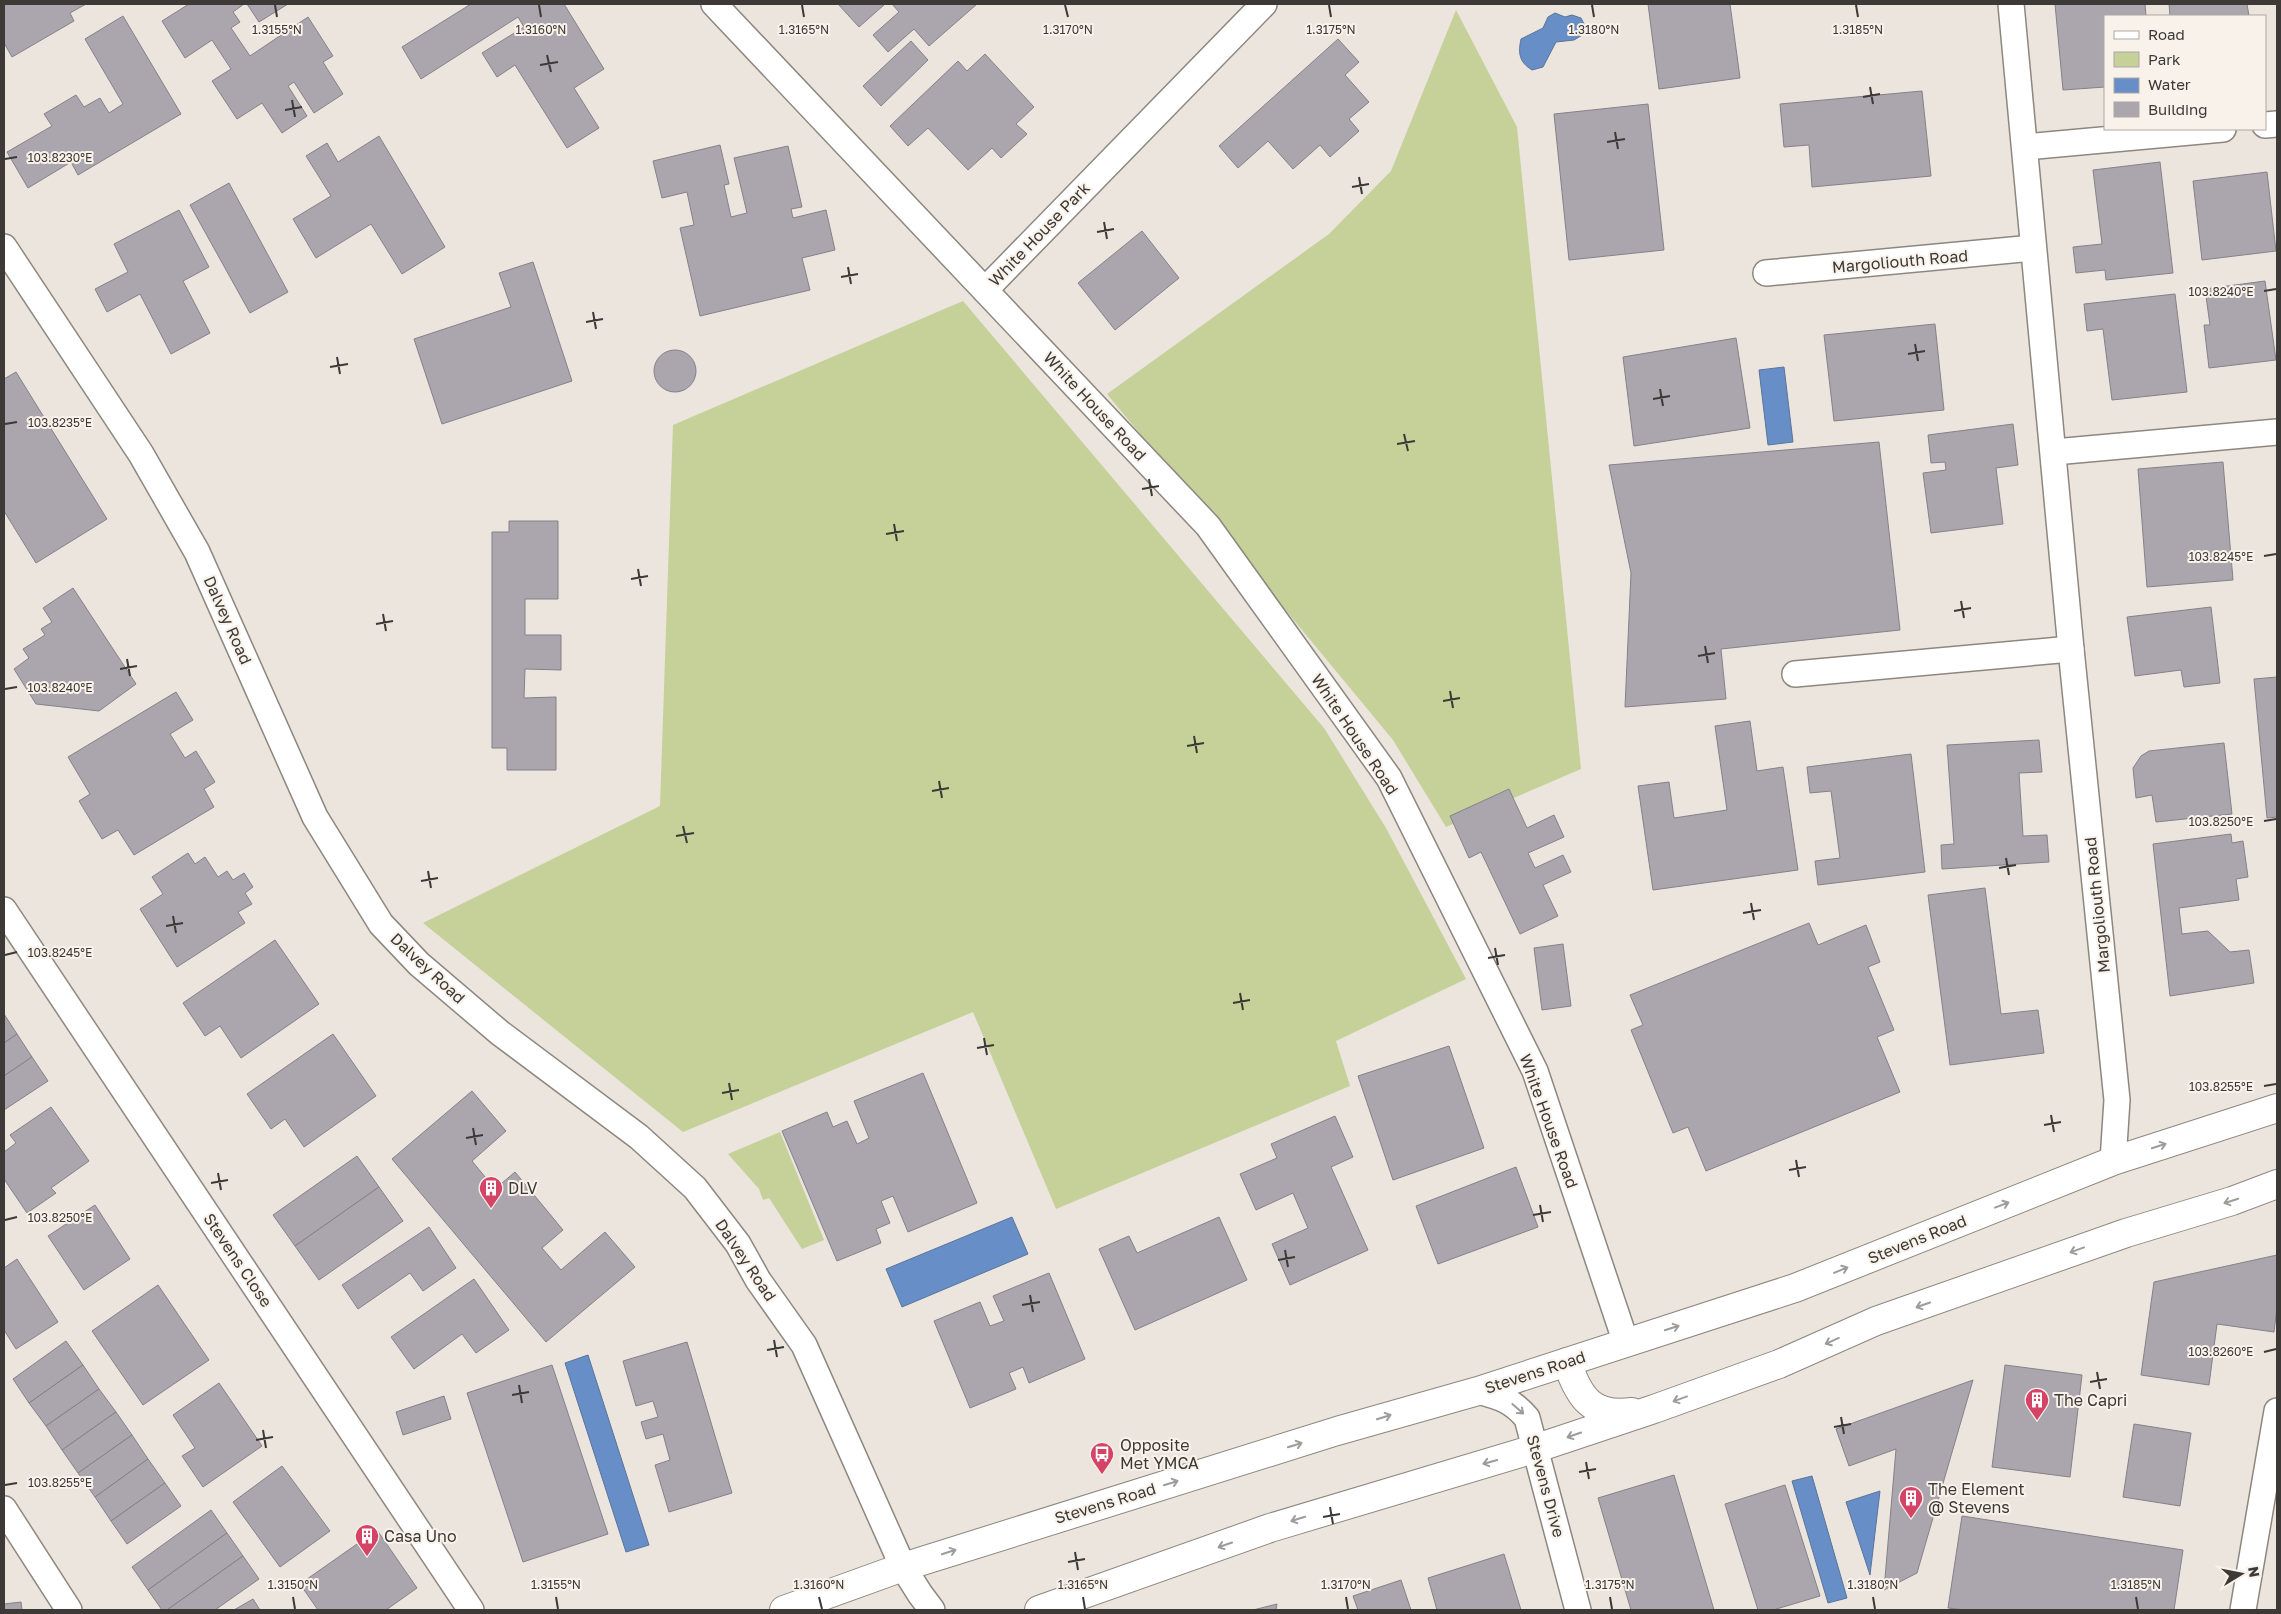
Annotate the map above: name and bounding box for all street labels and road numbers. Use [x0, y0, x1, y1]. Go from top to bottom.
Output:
street label: White House Park [984, 178, 1094, 290]
street label: Margoliouth Road [1831, 245, 1969, 277]
street label: White House Road [1039, 347, 1151, 465]
street label: Dalvey Road [200, 573, 256, 667]
street label: White House Road [1307, 670, 1403, 798]
street label: Margoliouth Road [2080, 836, 2114, 974]
street label: Dalvey Road [387, 928, 469, 1008]
street label: White House Road [1515, 1051, 1583, 1191]
street label: Stevens Close [199, 1209, 277, 1311]
street label: Stevens Road [1865, 1210, 1969, 1268]
street label: Dalvey Road [711, 1215, 781, 1305]
street label: Stevens Road [1482, 1346, 1588, 1398]
street label: Stevens Drive [1523, 1433, 1569, 1539]
street label: Stevens Road [1052, 1478, 1158, 1528]

